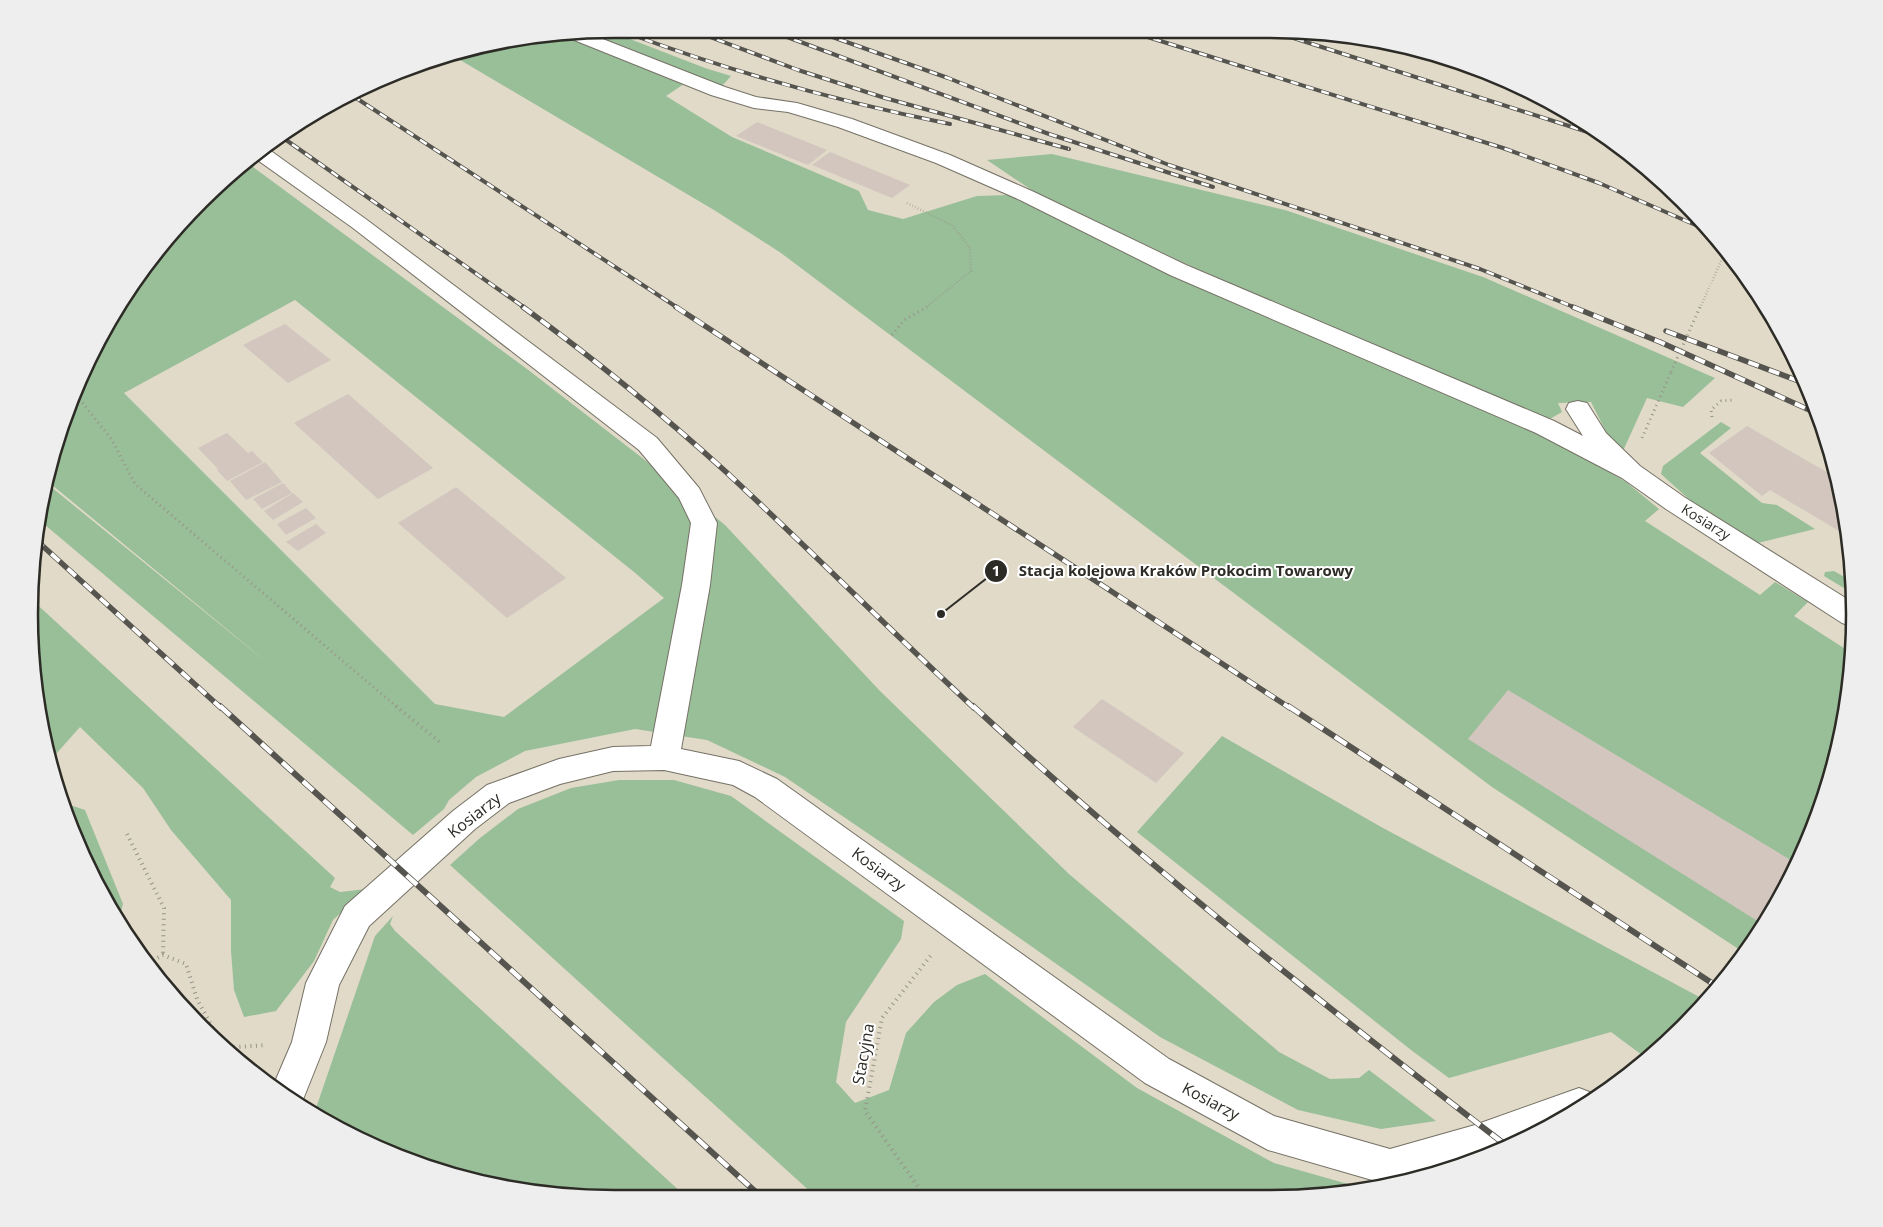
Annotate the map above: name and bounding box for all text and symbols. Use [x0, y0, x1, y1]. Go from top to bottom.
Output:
street label: Kosiarzy [1678, 499, 1735, 545]
callout: Stacja kolejowa Kraków Prokocim Towarowy [984, 556, 1363, 586]
text: 1 [992, 560, 1000, 580]
text: Stacja kolejowa Kraków Prokocim Towarowy [1019, 560, 1354, 580]
street label: Kosiarzy [443, 787, 506, 843]
street label: Kosiarzy [847, 842, 911, 897]
street label: Stacyjna [847, 1022, 879, 1086]
street label: Kosiarzy [1178, 1077, 1244, 1126]

